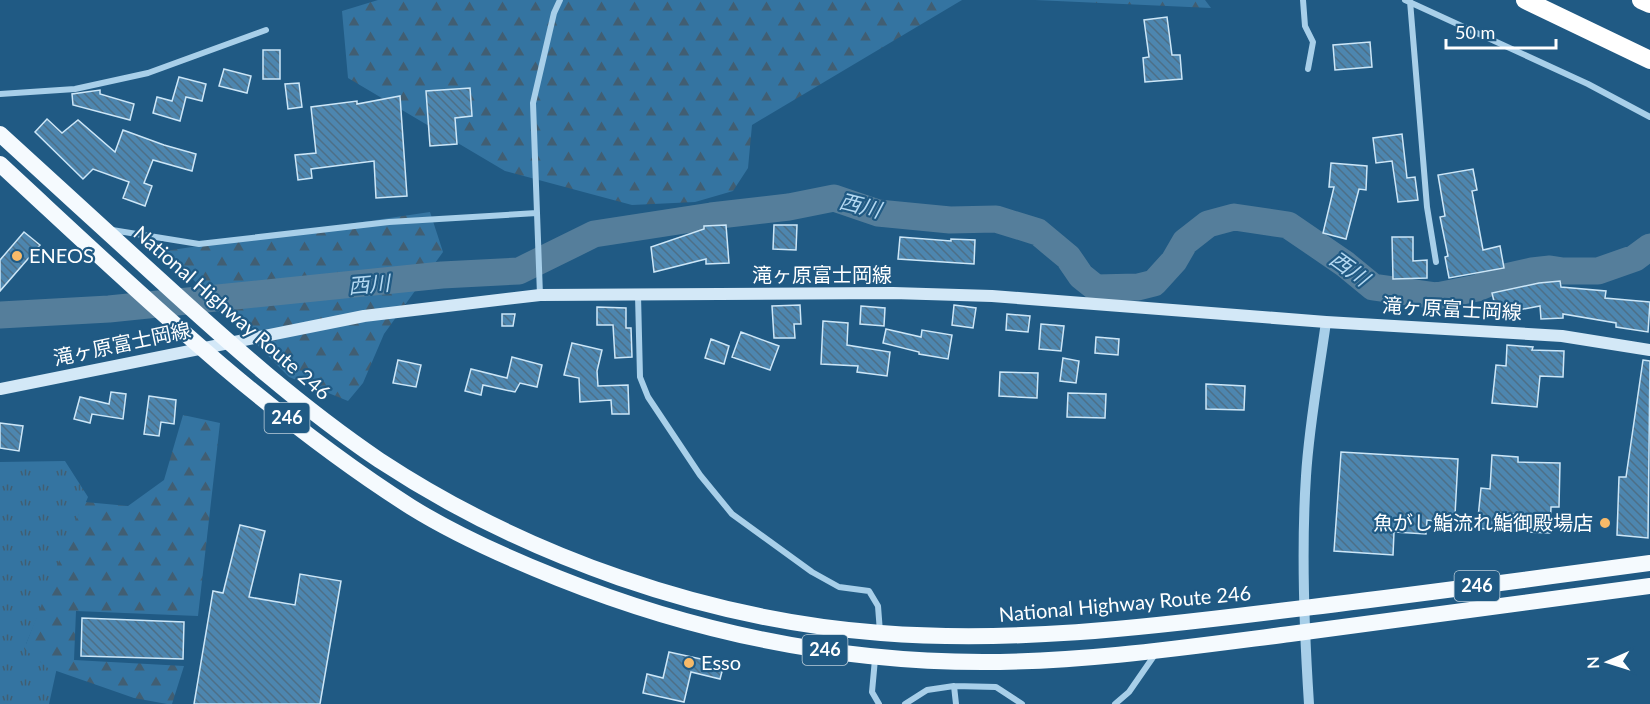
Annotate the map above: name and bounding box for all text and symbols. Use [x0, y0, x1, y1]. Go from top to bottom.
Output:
scale bar [1446, 12, 1556, 50]
text: 50 m [1455, 21, 1495, 43]
water label: 西川 [837, 187, 886, 222]
street label: National Highway Route 246 [129, 220, 336, 404]
place label: ENEOS [29, 243, 94, 267]
water label: 西川 [1326, 245, 1376, 291]
marker: ENEOS [10, 249, 24, 263]
street label: 滝ヶ原富士岡線 [752, 262, 892, 286]
water label: 西川 [347, 269, 393, 298]
street label: 滝ヶ原富士岡線 [1382, 292, 1523, 324]
street label: 滝ヶ原富士岡線 [51, 317, 193, 369]
road number: 246 [264, 403, 310, 433]
place label: 魚がし鮨流れ鮨御殿場店 [1373, 510, 1593, 534]
marker: 魚がし鮨流れ鮨御殿場店 [1598, 516, 1612, 530]
road number: 246 [1454, 571, 1500, 601]
street label: National Highway Route 246 [998, 580, 1252, 626]
north arrow [1578, 632, 1638, 692]
road number: 246 [802, 635, 848, 665]
place label: Esso [701, 650, 741, 674]
marker: Esso [682, 656, 696, 670]
text: N [1583, 656, 1602, 669]

